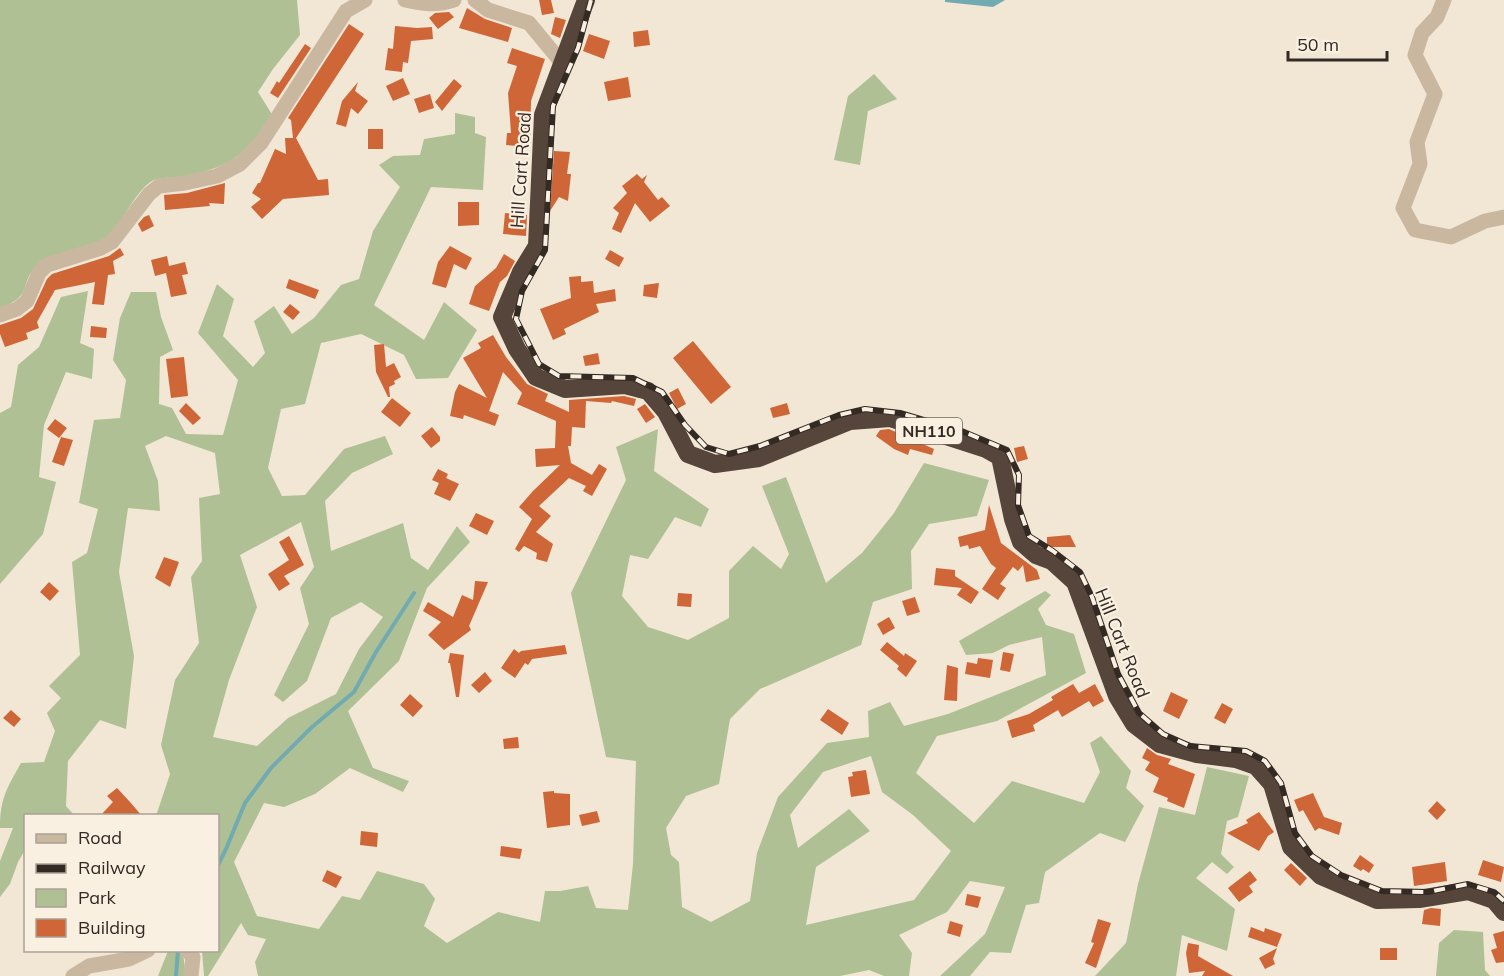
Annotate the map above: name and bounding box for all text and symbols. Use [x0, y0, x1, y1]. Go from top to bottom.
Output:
scale bar [1288, 24, 1387, 62]
text: 50 m [1297, 33, 1339, 56]
street label: Hill Cart Road [505, 111, 536, 229]
road number: NH110 [896, 418, 962, 444]
street label: Hill Cart Road [1090, 585, 1155, 701]
legend [24, 814, 219, 952]
text: Road [78, 826, 122, 849]
text: Railway [78, 856, 146, 879]
text: Park [78, 886, 117, 909]
text: Building [78, 916, 146, 939]

